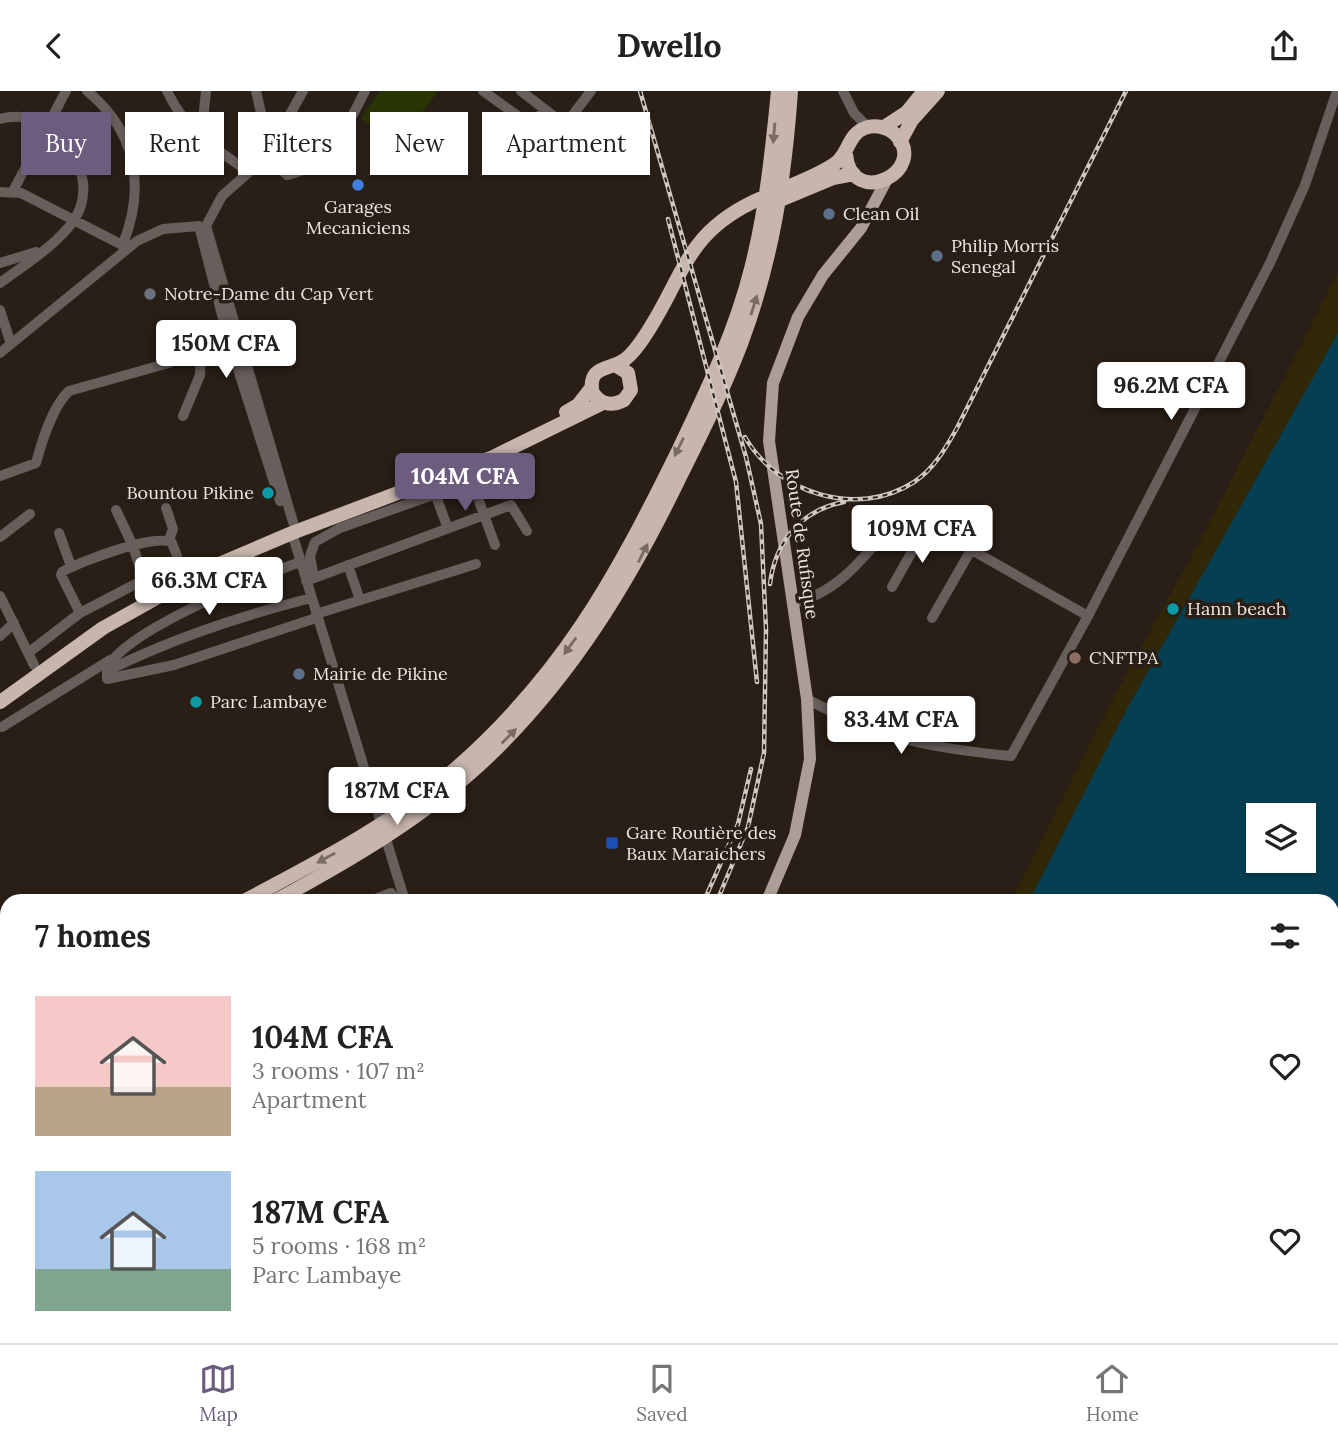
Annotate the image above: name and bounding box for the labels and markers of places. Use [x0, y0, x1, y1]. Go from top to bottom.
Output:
marker: Garages Mecaniciens [350, 177, 366, 193]
place label: Garages Mecaniciens [306, 195, 410, 239]
place label: Clean Oil [843, 202, 919, 225]
marker: Clean Oil [821, 206, 837, 222]
place label: Philip Morris Senegal [951, 234, 1059, 278]
marker: Philip Morris Senegal [929, 248, 945, 264]
place label: Notre-Dame du Cap Vert [164, 282, 373, 305]
marker: Notre-Dame du Cap Vert [142, 286, 158, 302]
pin: 150M CFA [154, 321, 298, 380]
pin: 96.2M CFA [1091, 363, 1251, 422]
pin: 104M CFA [393, 453, 537, 513]
place label: Bountou Pikine [126, 481, 254, 504]
marker: Bountou Pikine [260, 485, 276, 501]
pin: 109M CFA [850, 505, 994, 565]
pin: 66.3M CFA [129, 557, 289, 617]
place label: Hann beach [1187, 597, 1287, 620]
marker: Hann beach [1165, 601, 1181, 617]
place label: CNFTPA [1089, 646, 1159, 669]
marker: CNFTPA [1067, 650, 1083, 666]
place label: Mairie de Pikine [313, 662, 448, 685]
marker: Mairie de Pikine [291, 666, 307, 682]
place label: Parc Lambaye [210, 690, 327, 713]
marker: Parc Lambaye [188, 694, 204, 710]
pin: 83.4M CFA [821, 697, 981, 756]
pin: 187M CFA [325, 767, 469, 827]
place label: Gare Routière des Baux Maraichers [626, 821, 776, 865]
marker: Gare Routière des Baux Maraichers [604, 835, 620, 851]

